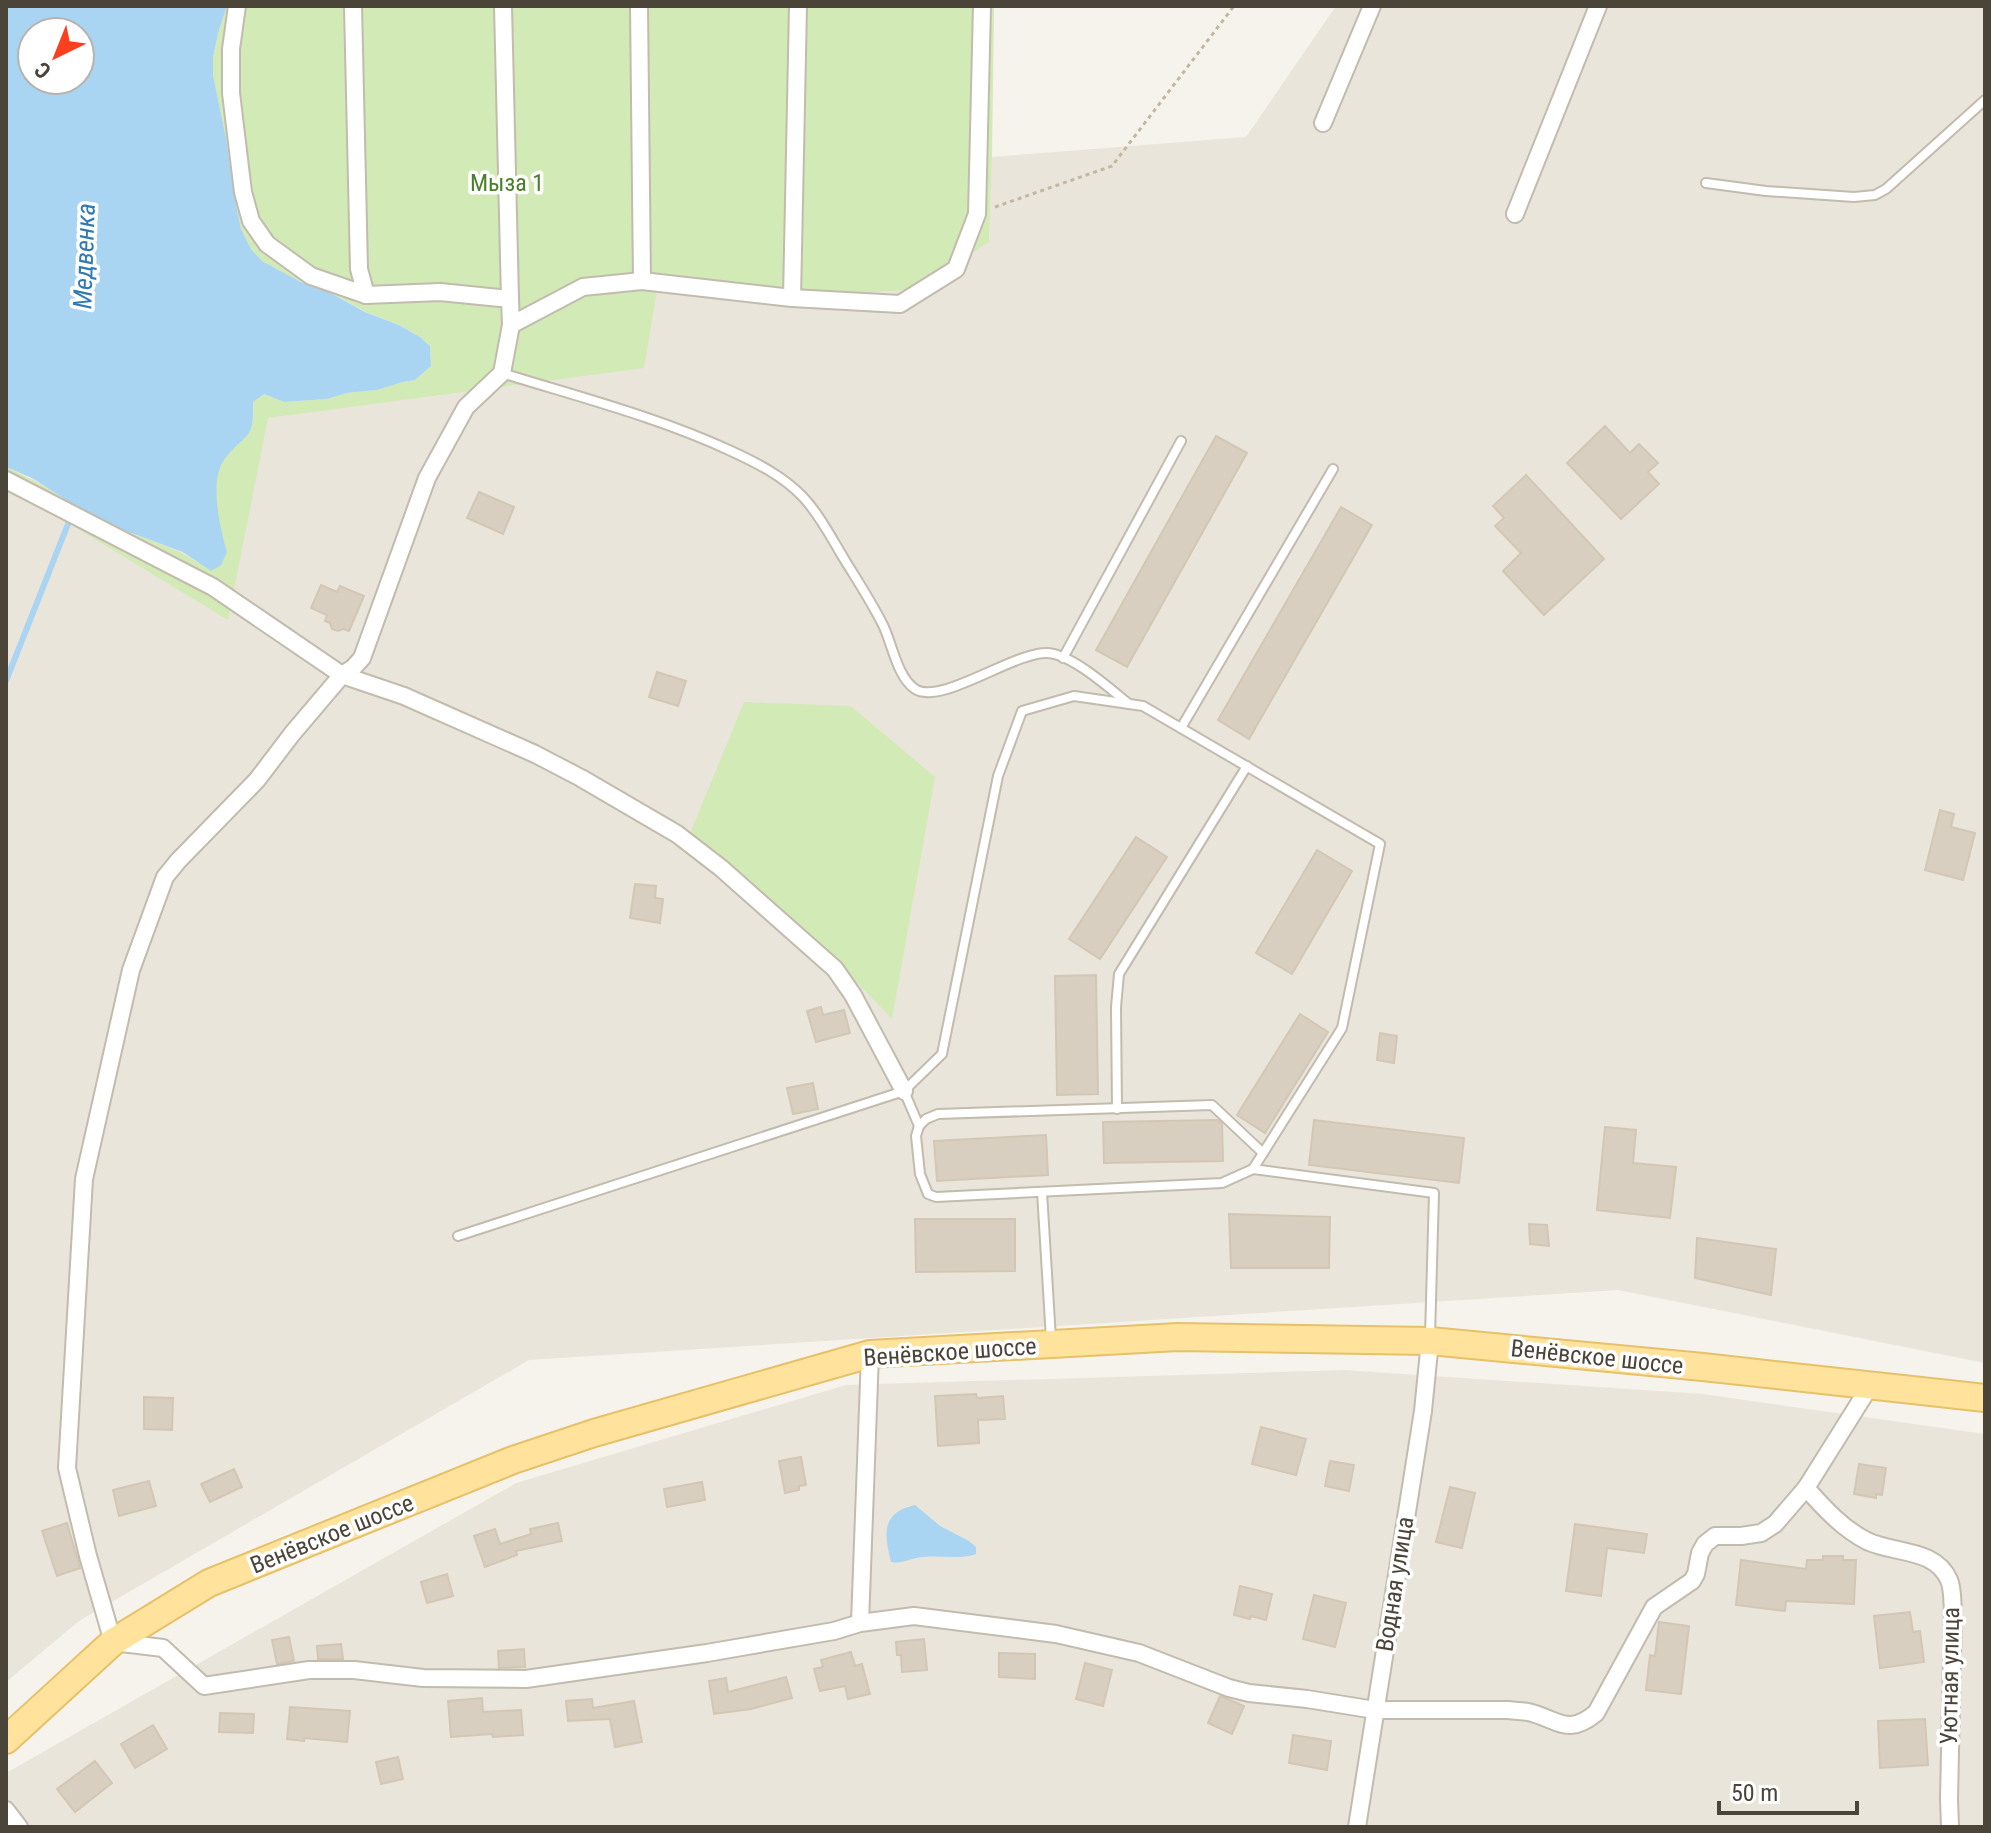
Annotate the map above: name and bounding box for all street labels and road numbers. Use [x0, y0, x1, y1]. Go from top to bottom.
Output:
street label: Венёвское шоссе [863, 1332, 1037, 1372]
street label: Венёвское шоссе [1509, 1334, 1685, 1380]
street label: Венёвское шоссе [246, 1489, 418, 1579]
street label: Водная улица [1371, 1515, 1419, 1653]
street label: Уютная улица [1935, 1607, 1965, 1745]

